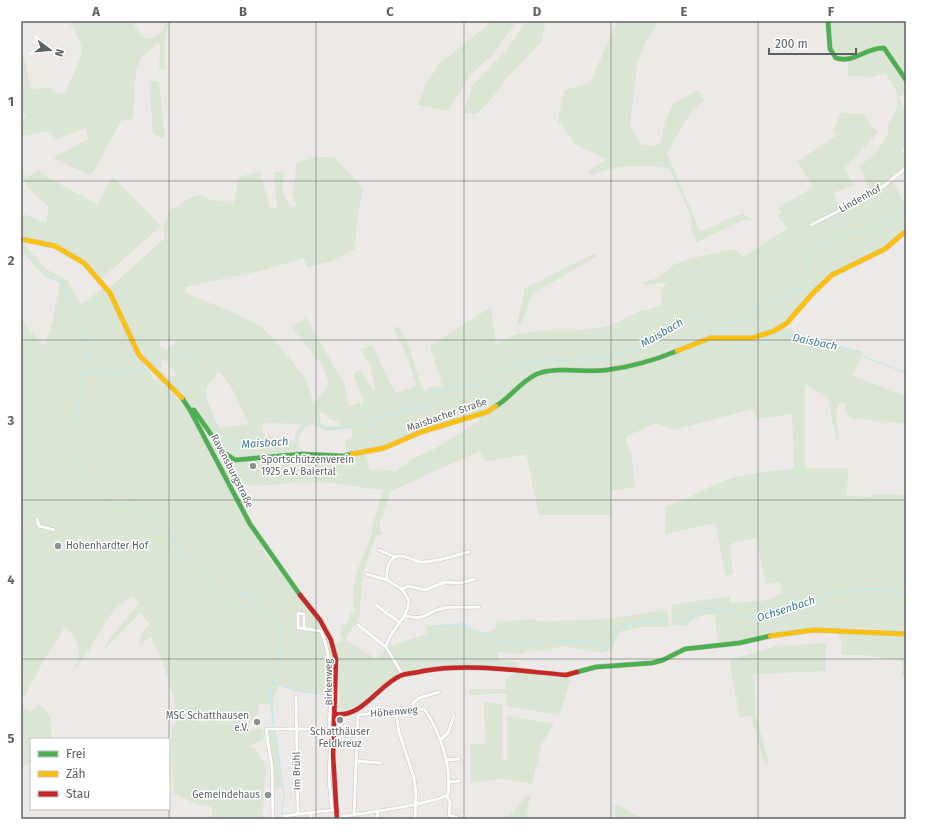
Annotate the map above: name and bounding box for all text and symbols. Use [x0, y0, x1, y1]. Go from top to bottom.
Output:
text: A [91, 4, 100, 19]
text: B [239, 4, 247, 19]
text: C [386, 4, 394, 19]
text: D [533, 4, 542, 19]
text: E [681, 4, 688, 19]
text: F [828, 4, 835, 19]
north arrow [30, 30, 70, 70]
scale bar [769, 30, 856, 56]
text: 200 m [775, 37, 808, 51]
text: N [52, 47, 66, 58]
text: 1 [8, 94, 14, 109]
street label: Lindenhof [837, 182, 884, 215]
text: 2 [8, 253, 15, 268]
water label: Maisbach [638, 316, 686, 350]
water label: Daisbach [791, 331, 839, 353]
street label: Maisbacher Straße [405, 396, 489, 434]
text: 3 [7, 413, 15, 428]
street label: Ravensburgstraße [208, 432, 256, 510]
water label: Maisbach [241, 435, 289, 451]
place label: Sportschützenverein 1925 e.V. Baiertal [261, 454, 354, 478]
marker: Sportschützenverein 1925 e.V. Baiertal [248, 461, 258, 471]
place label: Hohenhardter Hof [66, 540, 149, 552]
marker: Hohenhardter Hof [53, 541, 63, 551]
text: 4 [7, 572, 15, 587]
water label: Ochsenbach [755, 593, 817, 625]
street label: Birkenweg [323, 658, 335, 706]
street label: Höhenweg [370, 704, 419, 720]
place label: MSC Schatthausen e.V. [166, 710, 249, 734]
marker: Schatthäuser Feldkreuz [335, 715, 345, 725]
marker: MSC Schatthausen e.V. [252, 717, 262, 727]
place label: Schatthäuser Feldkreuz [310, 726, 370, 750]
text: 5 [8, 731, 15, 746]
legend [30, 738, 170, 810]
text: Frei [66, 747, 86, 761]
street label: Im Brühl [291, 751, 303, 790]
text: Zäh [66, 767, 86, 781]
text: Stau [66, 787, 90, 801]
place label: Gemeindehaus [192, 789, 260, 801]
marker: Gemeindehaus [263, 790, 273, 800]

